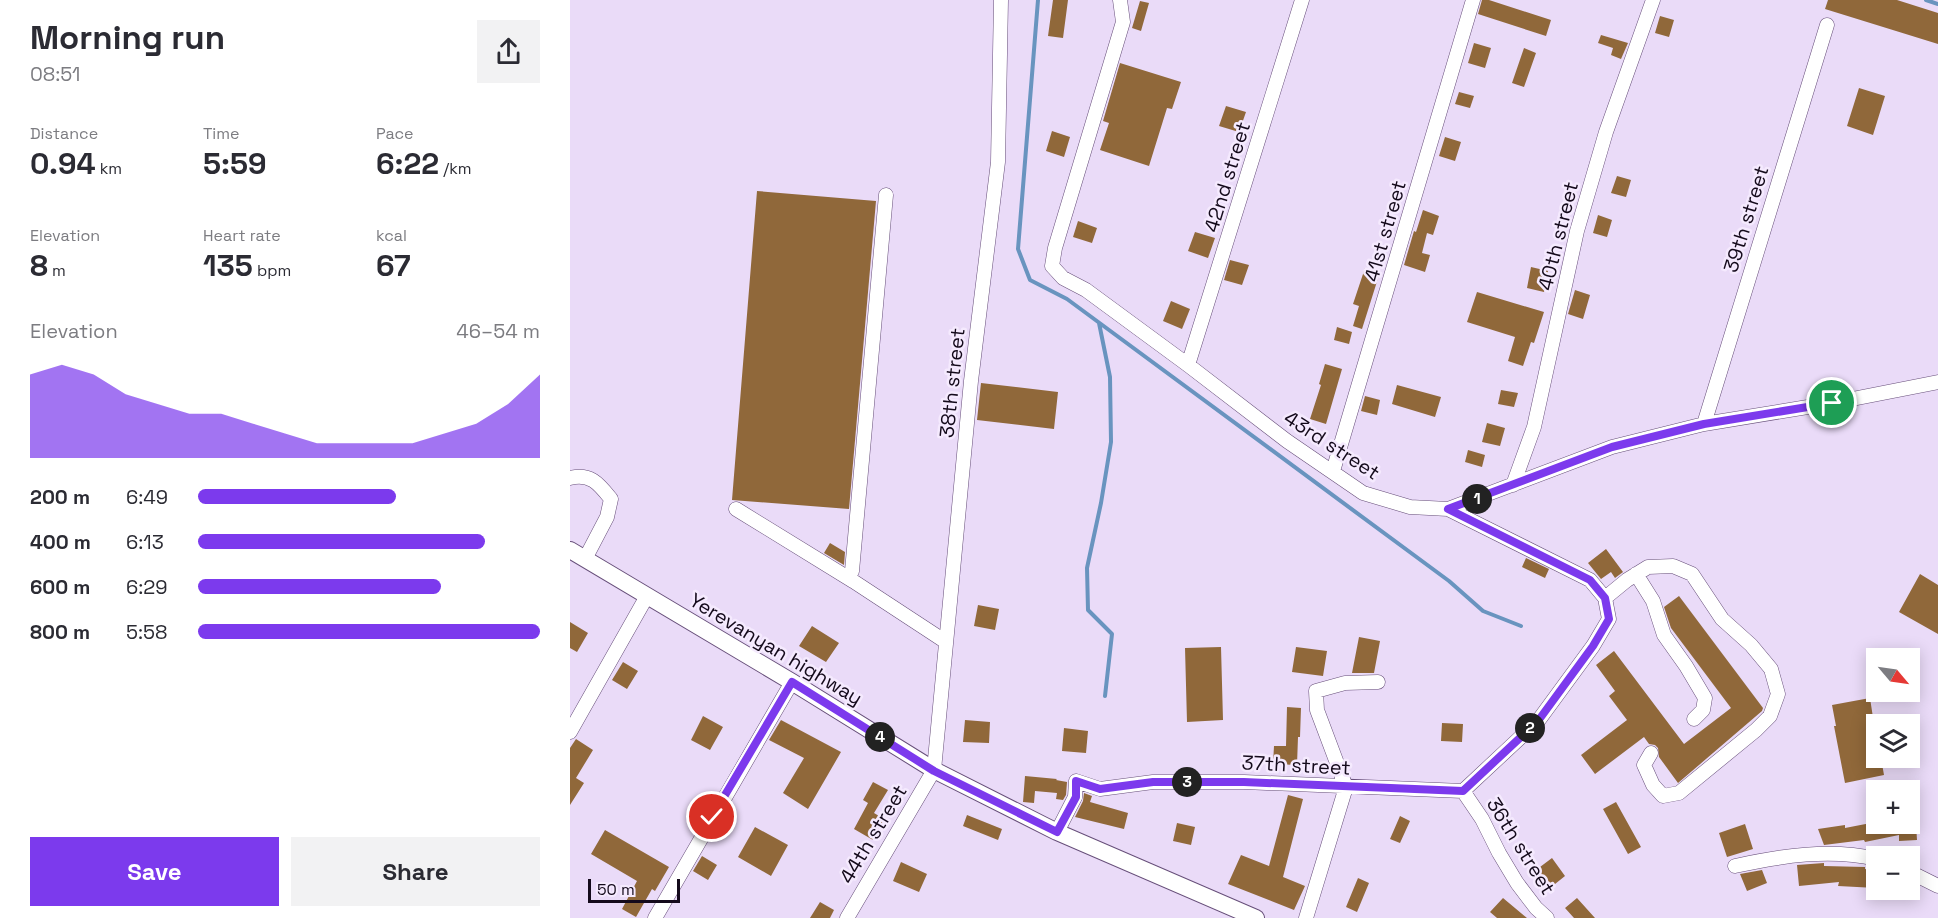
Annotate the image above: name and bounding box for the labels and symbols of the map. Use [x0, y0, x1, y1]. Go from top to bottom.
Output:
street label: 42nd street [1198, 119, 1256, 235]
street label: 39th street [1717, 163, 1775, 275]
street label: 41st street [1358, 177, 1412, 285]
street label: 40th street [1532, 179, 1584, 293]
street label: 38th street [933, 327, 971, 439]
pin [1806, 377, 1857, 428]
street label: 43rd street [1279, 404, 1385, 486]
pin: 1 [1462, 484, 1492, 514]
street label: Yerevanyan highway [685, 587, 867, 711]
north arrow [1866, 648, 1920, 702]
pin: 2 [1515, 713, 1545, 743]
pin: 4 [865, 722, 895, 752]
street label: 37th street [1241, 749, 1351, 781]
pin: 3 [1172, 767, 1202, 797]
street label: 44th street [833, 780, 913, 888]
pin [686, 791, 737, 842]
street label: 36th street [1481, 792, 1561, 900]
scale bar [588, 876, 680, 904]

